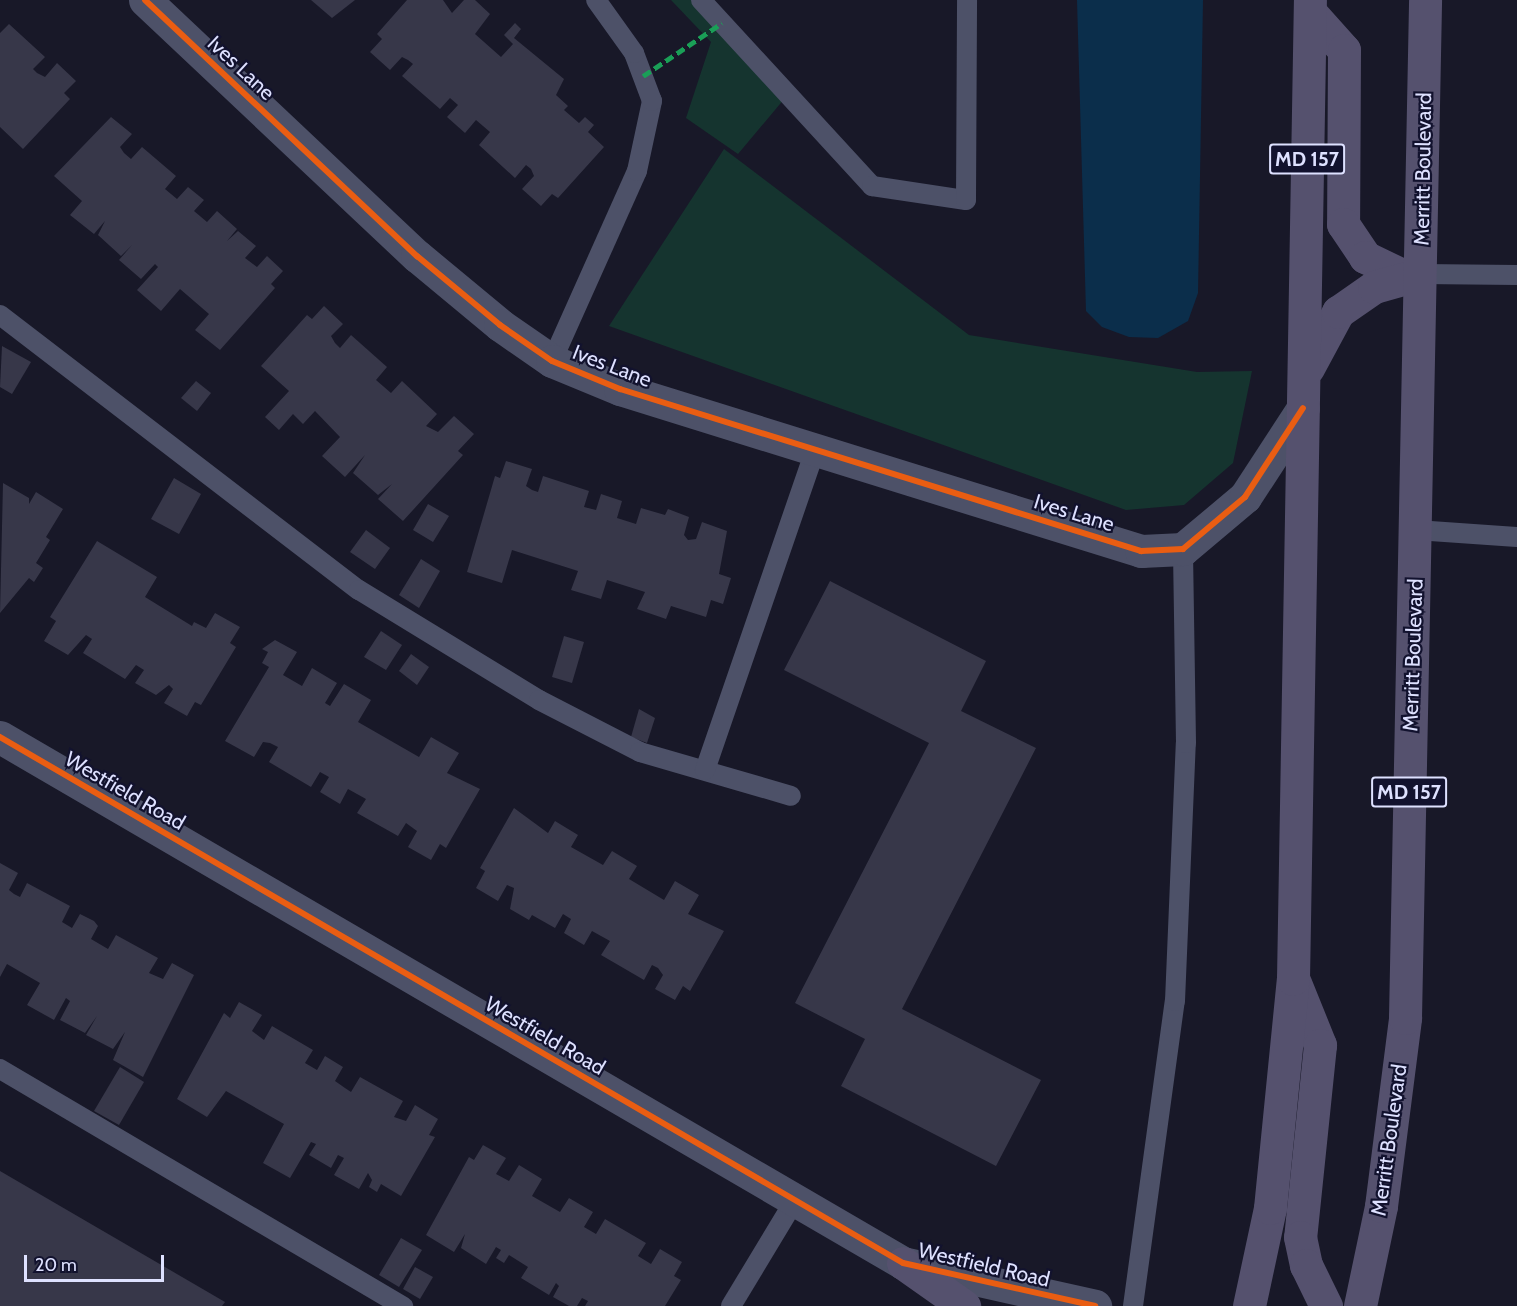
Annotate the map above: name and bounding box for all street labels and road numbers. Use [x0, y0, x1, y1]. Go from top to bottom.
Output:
street label: Ives Lane [202, 31, 280, 105]
street label: Merritt Boulevard [1409, 92, 1437, 246]
road number: MD 157 [1268, 142, 1346, 176]
street label: Ives Lane [569, 339, 655, 393]
street label: Ives Lane [1031, 489, 1117, 537]
street label: Merritt Boulevard [1398, 578, 1428, 732]
street label: Westfield Road [60, 746, 190, 836]
road number: MD 157 [1370, 775, 1448, 809]
street label: Westfield Road [480, 991, 610, 1081]
street label: Merritt Boulevard [1366, 1062, 1412, 1218]
street label: Westfield Road [916, 1238, 1052, 1292]

